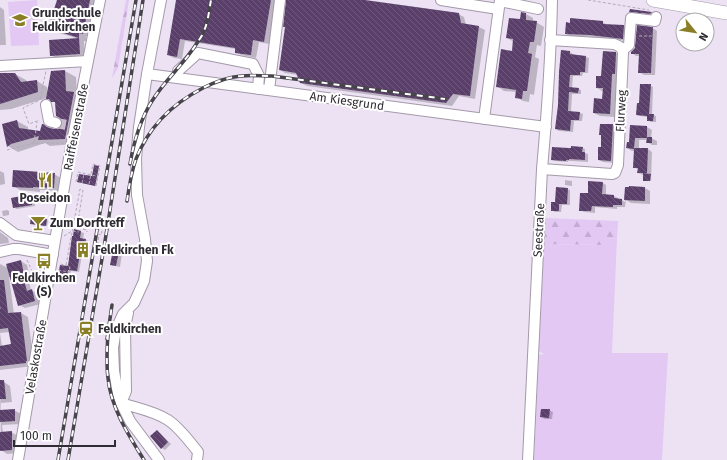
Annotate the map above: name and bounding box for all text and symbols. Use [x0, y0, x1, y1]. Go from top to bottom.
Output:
place label: Grundschule Feldkirchen [32, 6, 101, 34]
school or university icon: Grundschule Feldkirchen [11, 11, 29, 29]
north arrow [675, 12, 715, 52]
text: N [696, 30, 711, 43]
street label: Raiffeisenstraße [61, 82, 91, 172]
street label: Am Kiesgrund [309, 89, 385, 113]
street label: Flurweg [613, 89, 629, 132]
restaurant icon: Poseidon [36, 171, 54, 189]
place label: Poseidon [20, 191, 70, 205]
street label: Seestraße [531, 203, 547, 257]
bar icon: Zum Dorftreff [29, 214, 47, 232]
place label: Zum Dorftreff [50, 216, 126, 230]
building icon: Feldkirchen Fk [74, 241, 92, 259]
place label: Feldkirchen Fk [95, 243, 174, 257]
bus stop icon: Feldkirchen (S) [35, 252, 53, 270]
place label: Feldkirchen (S) [12, 271, 76, 299]
street label: Velaskostraße [23, 318, 49, 396]
station icon: Feldkirchen [77, 320, 95, 338]
place label: Feldkirchen [98, 322, 162, 336]
scale bar [14, 422, 115, 448]
text: 100 m [20, 429, 52, 443]

